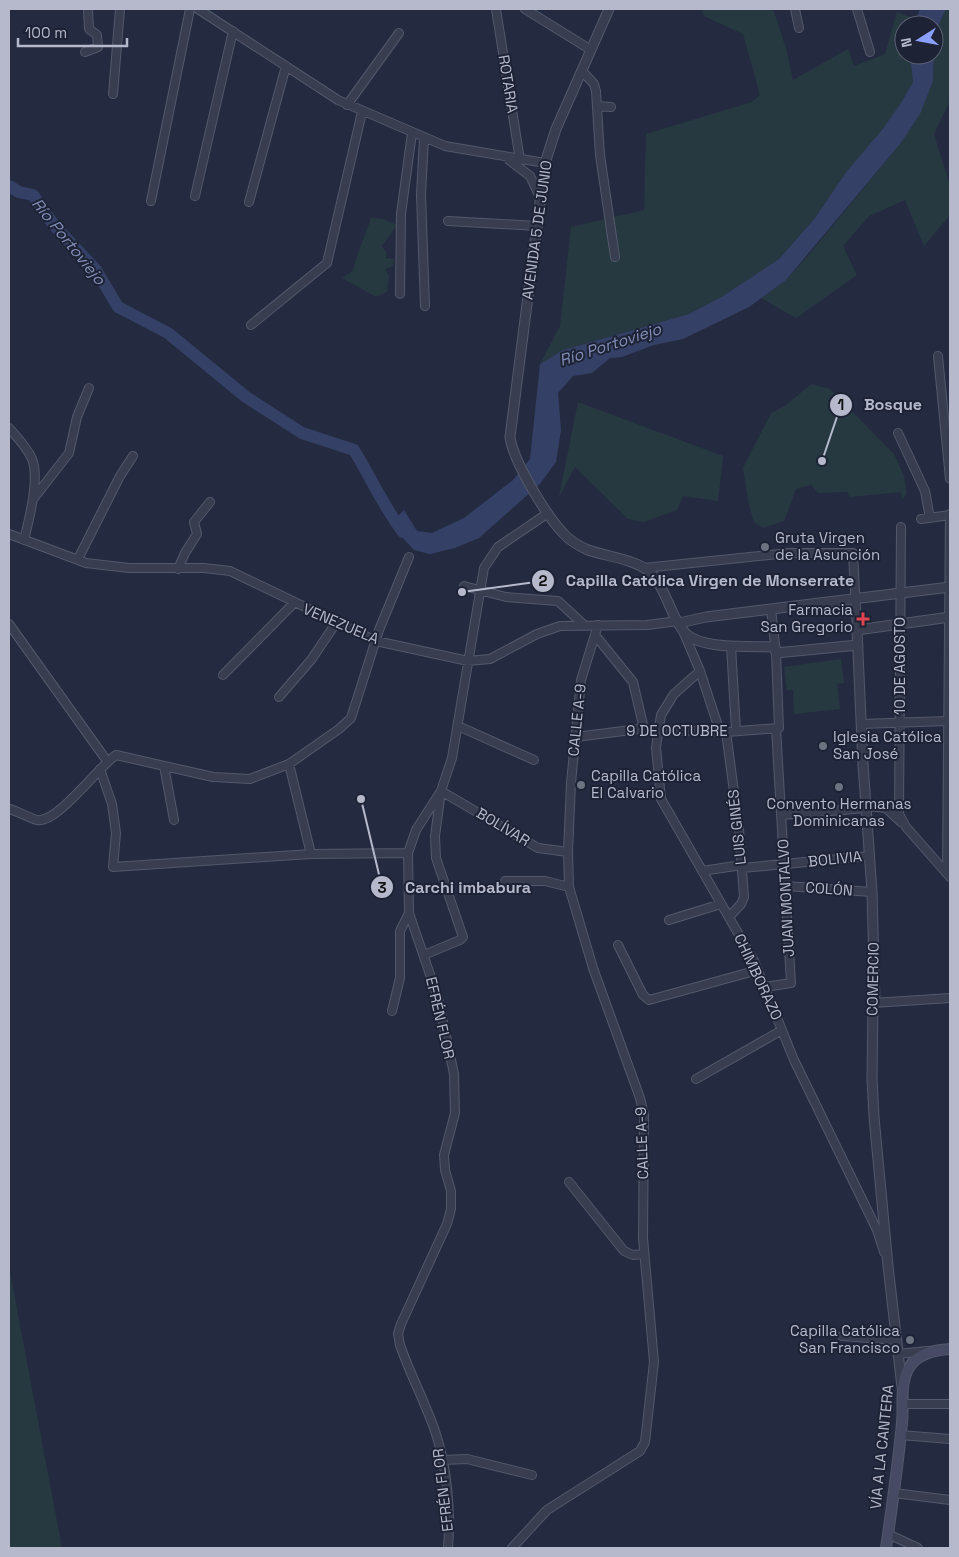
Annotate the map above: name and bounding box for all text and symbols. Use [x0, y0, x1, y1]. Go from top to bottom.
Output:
scale bar [18, 15, 126, 47]
north arrow [894, 15, 944, 65]
text: 100 m [25, 23, 67, 42]
text: N [897, 36, 916, 49]
street label: ROTARIA [495, 53, 523, 115]
street label: AVENIDA 5 DE JUNIO [517, 159, 556, 301]
water label: Río Portoviejo [27, 194, 111, 290]
water label: Río Portoviejo [557, 318, 665, 371]
callout: Bosque [829, 389, 932, 420]
text: Bosque [864, 394, 922, 415]
text: 1 [838, 395, 844, 414]
place label: Gruta Virgen de la Asunción [775, 528, 880, 564]
marker: Gruta Virgen de la Asunción [759, 541, 771, 553]
callout: Capilla Católica Virgen de Monserrate [531, 565, 864, 596]
text: Capilla Católica Virgen de Monserrate [566, 570, 854, 591]
text: 2 [539, 571, 548, 590]
street label: VENEZUELA [300, 599, 383, 648]
place label: Farmacia San Gregorio [760, 600, 853, 636]
marker: Farmacia San Gregorio [857, 613, 869, 625]
street label: 10 DE AGOSTO [890, 617, 909, 715]
street label: CALLE A-9 [563, 683, 590, 757]
street label: 9 DE OCTUBRE [626, 721, 728, 740]
place label: Iglesia Católica San José [833, 727, 942, 763]
marker: Iglesia Católica San José [817, 740, 829, 752]
place label: Capilla Católica El Calvario [591, 766, 701, 802]
marker: Capilla Católica El Calvario [575, 779, 587, 791]
marker: Convento Hermanas Dominicanas [833, 781, 845, 793]
street label: LUIS GINÉS [723, 788, 750, 866]
place label: Convento Hermanas Dominicanas [767, 794, 912, 830]
street label: BOLÍVAR [473, 803, 534, 850]
street label: JUAN MONTALVO [773, 839, 798, 958]
street label: BOLIVIA [807, 846, 863, 871]
callout: Carchi imbabura [370, 872, 541, 903]
text: Carchi imbabura [405, 877, 531, 898]
street label: COLÓN [805, 877, 853, 900]
text: 3 [377, 878, 387, 897]
street label: CHIMBORAZO [730, 930, 787, 1023]
street label: COMERCIO [862, 942, 883, 1016]
street label: EFRÉN FLOR [422, 975, 459, 1061]
street label: CALLE A-9 [631, 1106, 652, 1180]
place label: Capilla Católica San Francisco [790, 1321, 900, 1357]
marker: Capilla Católica San Francisco [904, 1334, 916, 1346]
street label: VÍA A LA CANTERA [866, 1383, 898, 1510]
street label: EFRÉN FLOR [428, 1447, 457, 1533]

